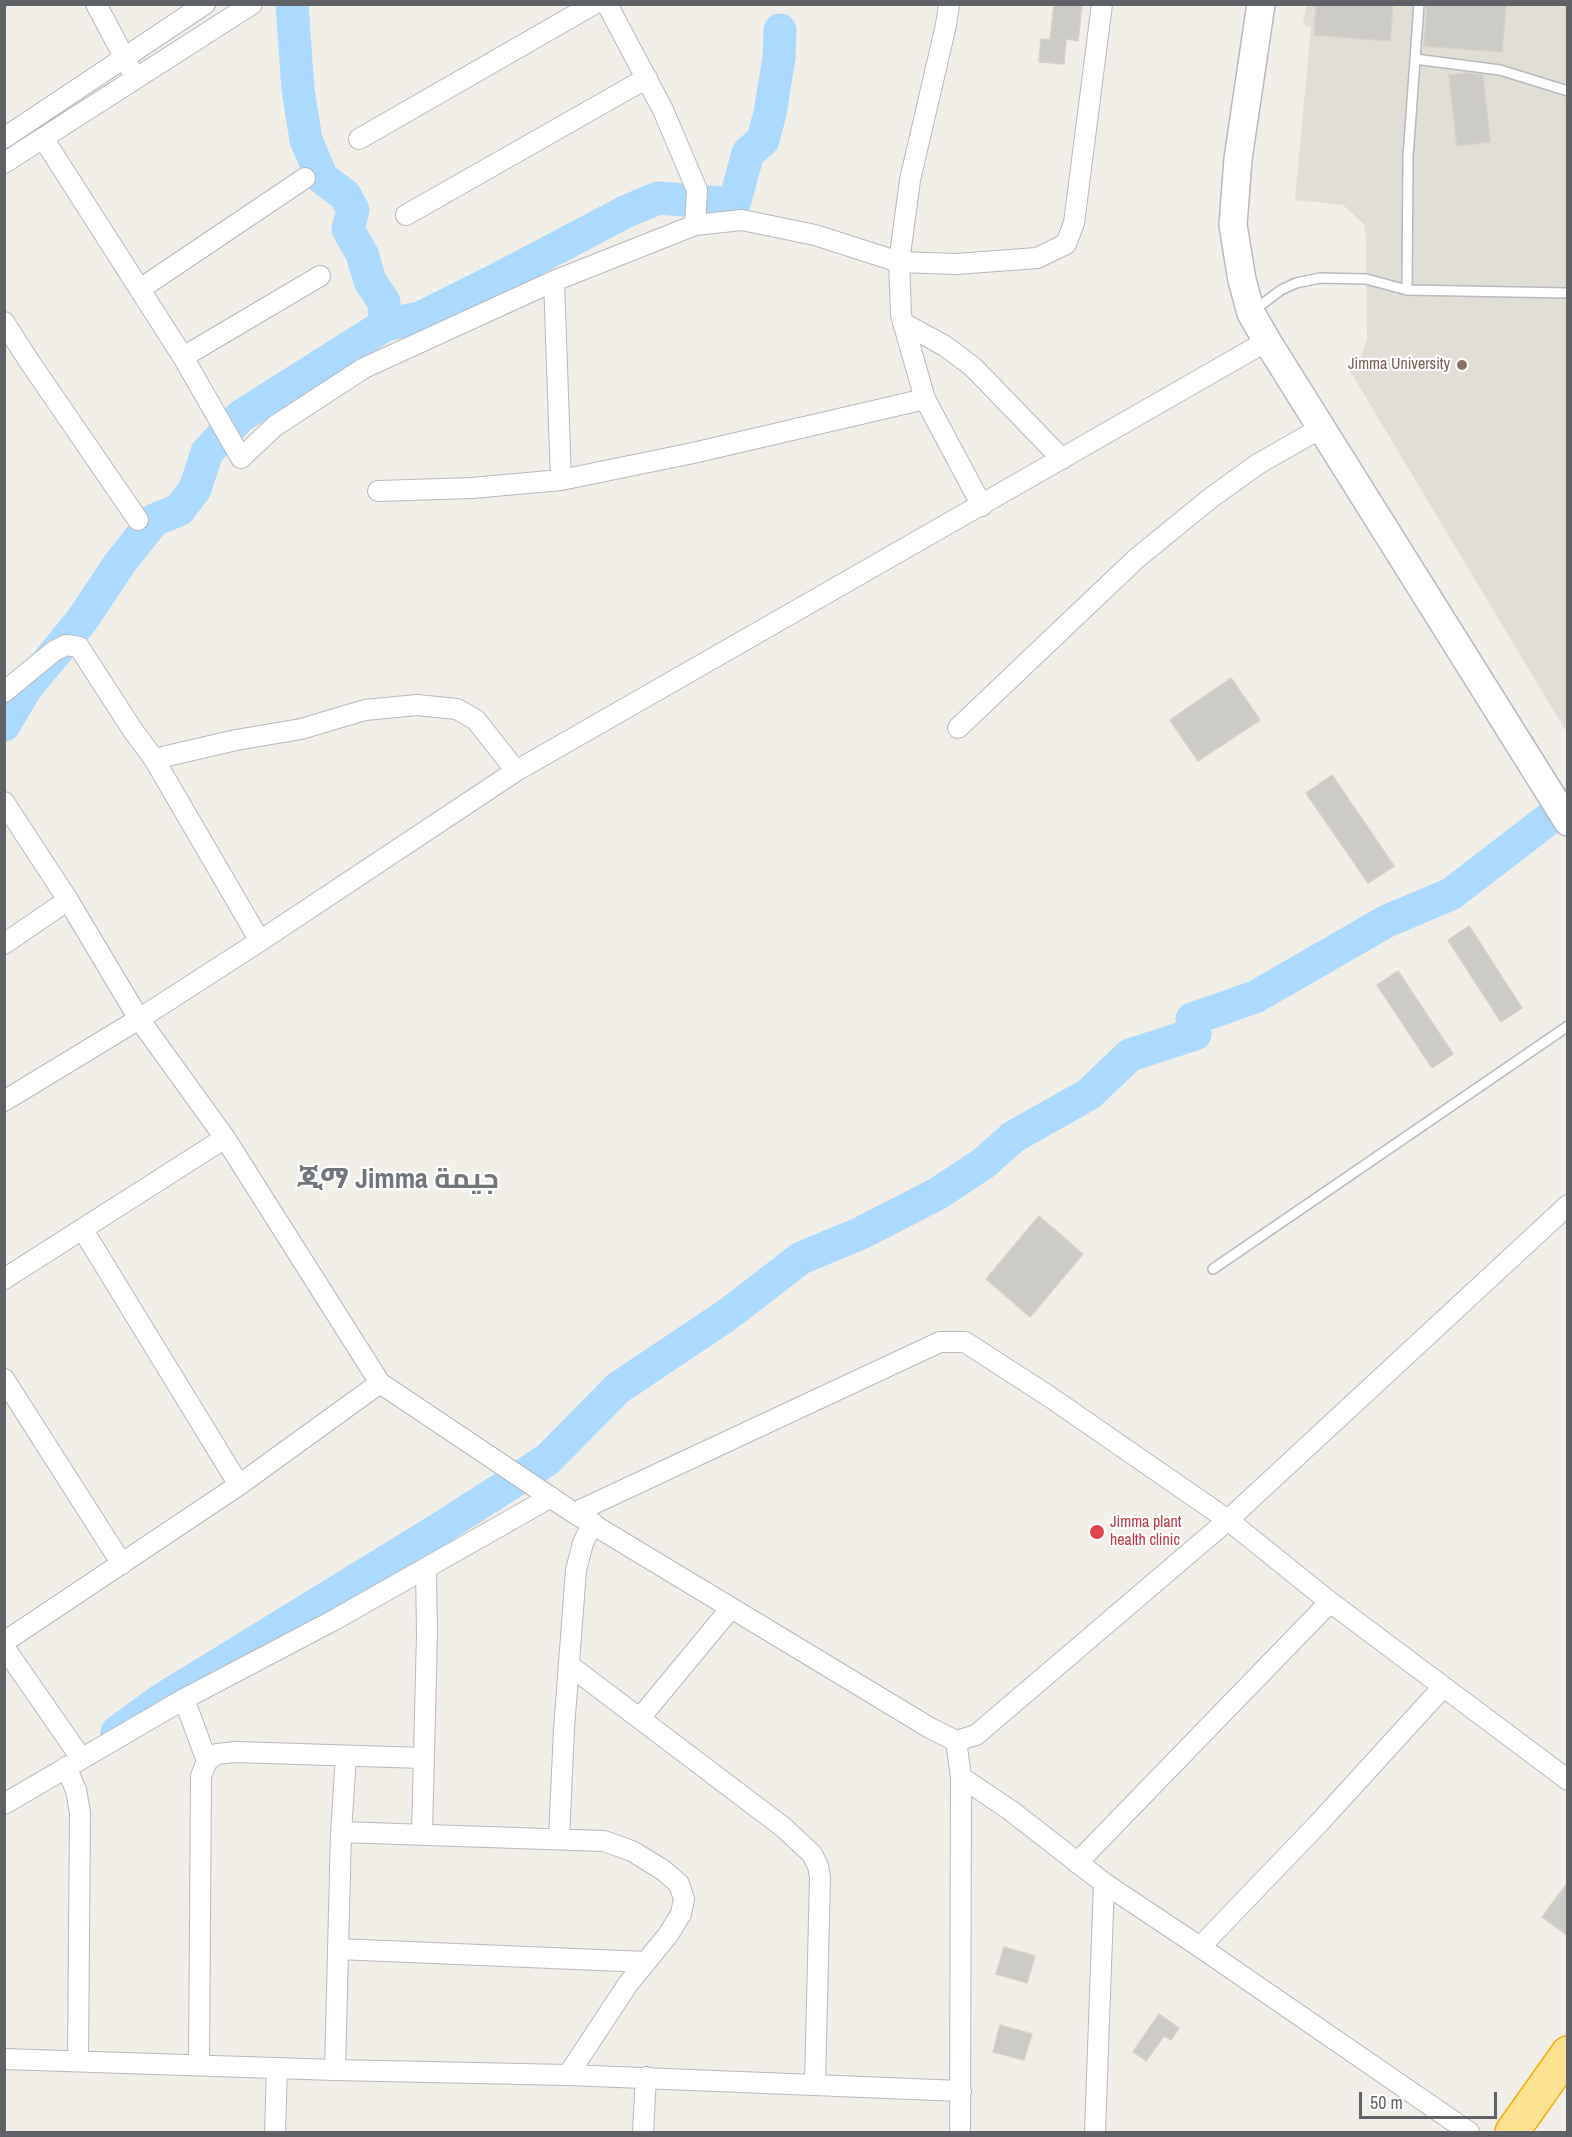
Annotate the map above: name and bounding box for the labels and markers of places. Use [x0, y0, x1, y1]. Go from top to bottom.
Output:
place label: Jimma University [1348, 355, 1450, 375]
marker: Jimma University [1455, 358, 1469, 372]
place label: Jimma plant health clinic [1110, 1513, 1181, 1551]
marker: Jimma plant health clinic [1088, 1523, 1106, 1541]

